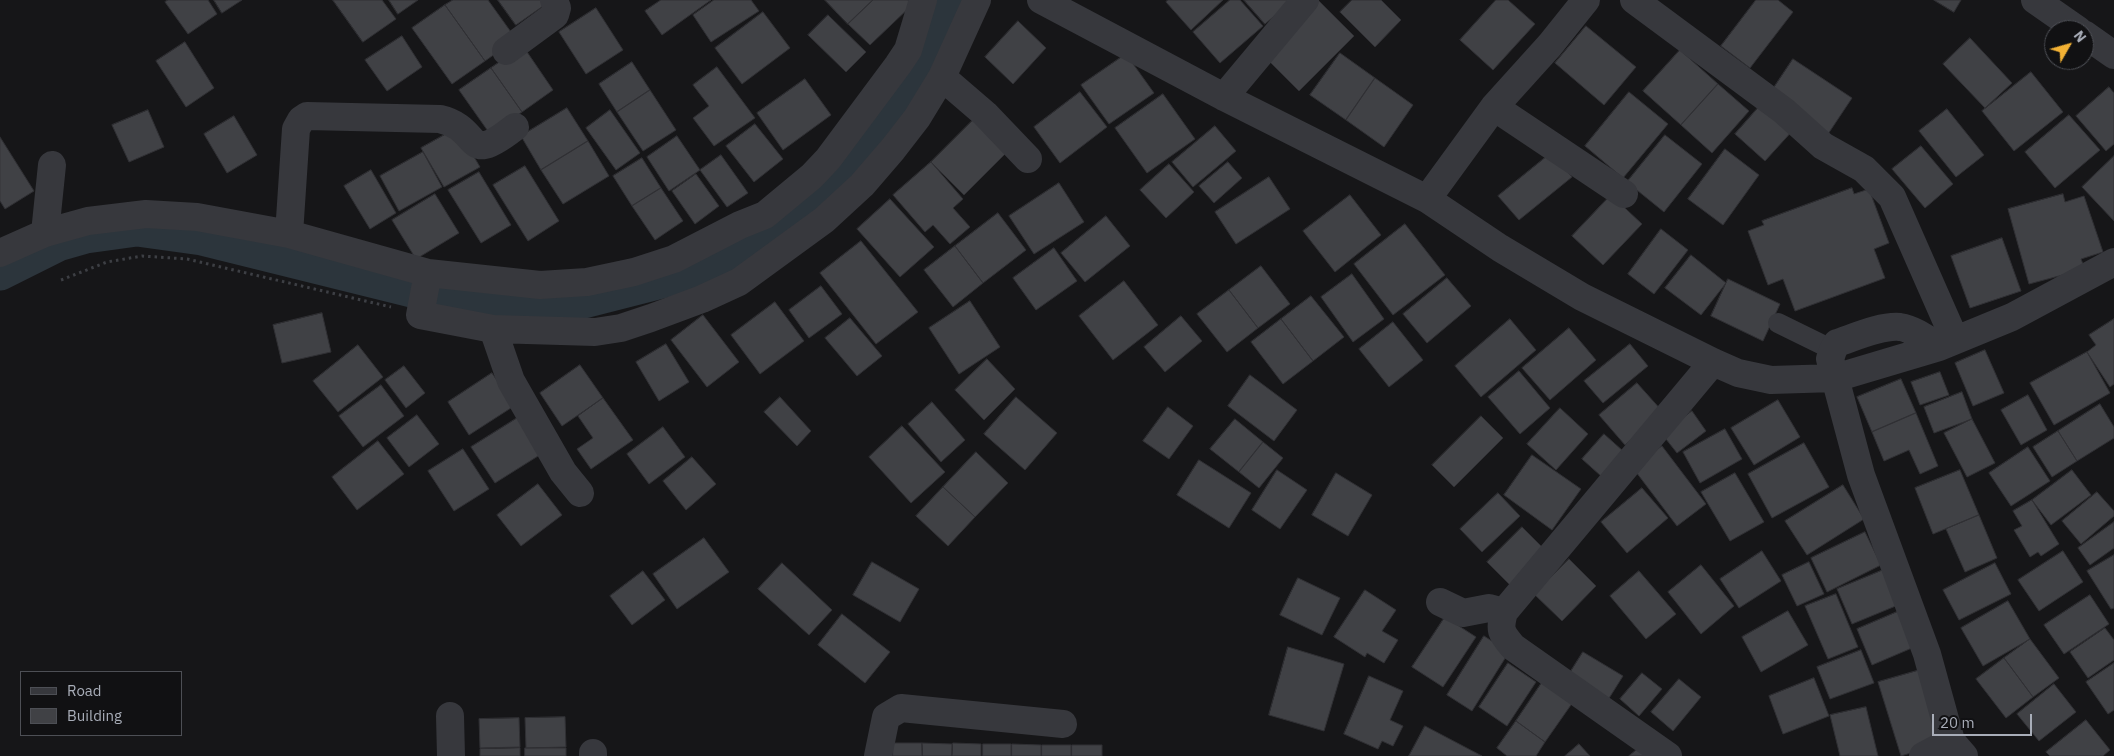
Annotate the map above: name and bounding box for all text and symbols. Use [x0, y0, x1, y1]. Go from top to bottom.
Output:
north arrow [2044, 20, 2094, 70]
text: N [2070, 27, 2090, 46]
legend [20, 671, 182, 736]
text: Road [67, 681, 102, 700]
scale bar [1934, 704, 2034, 736]
text: Building [67, 706, 122, 725]
text: 20 m [1940, 713, 1975, 732]

